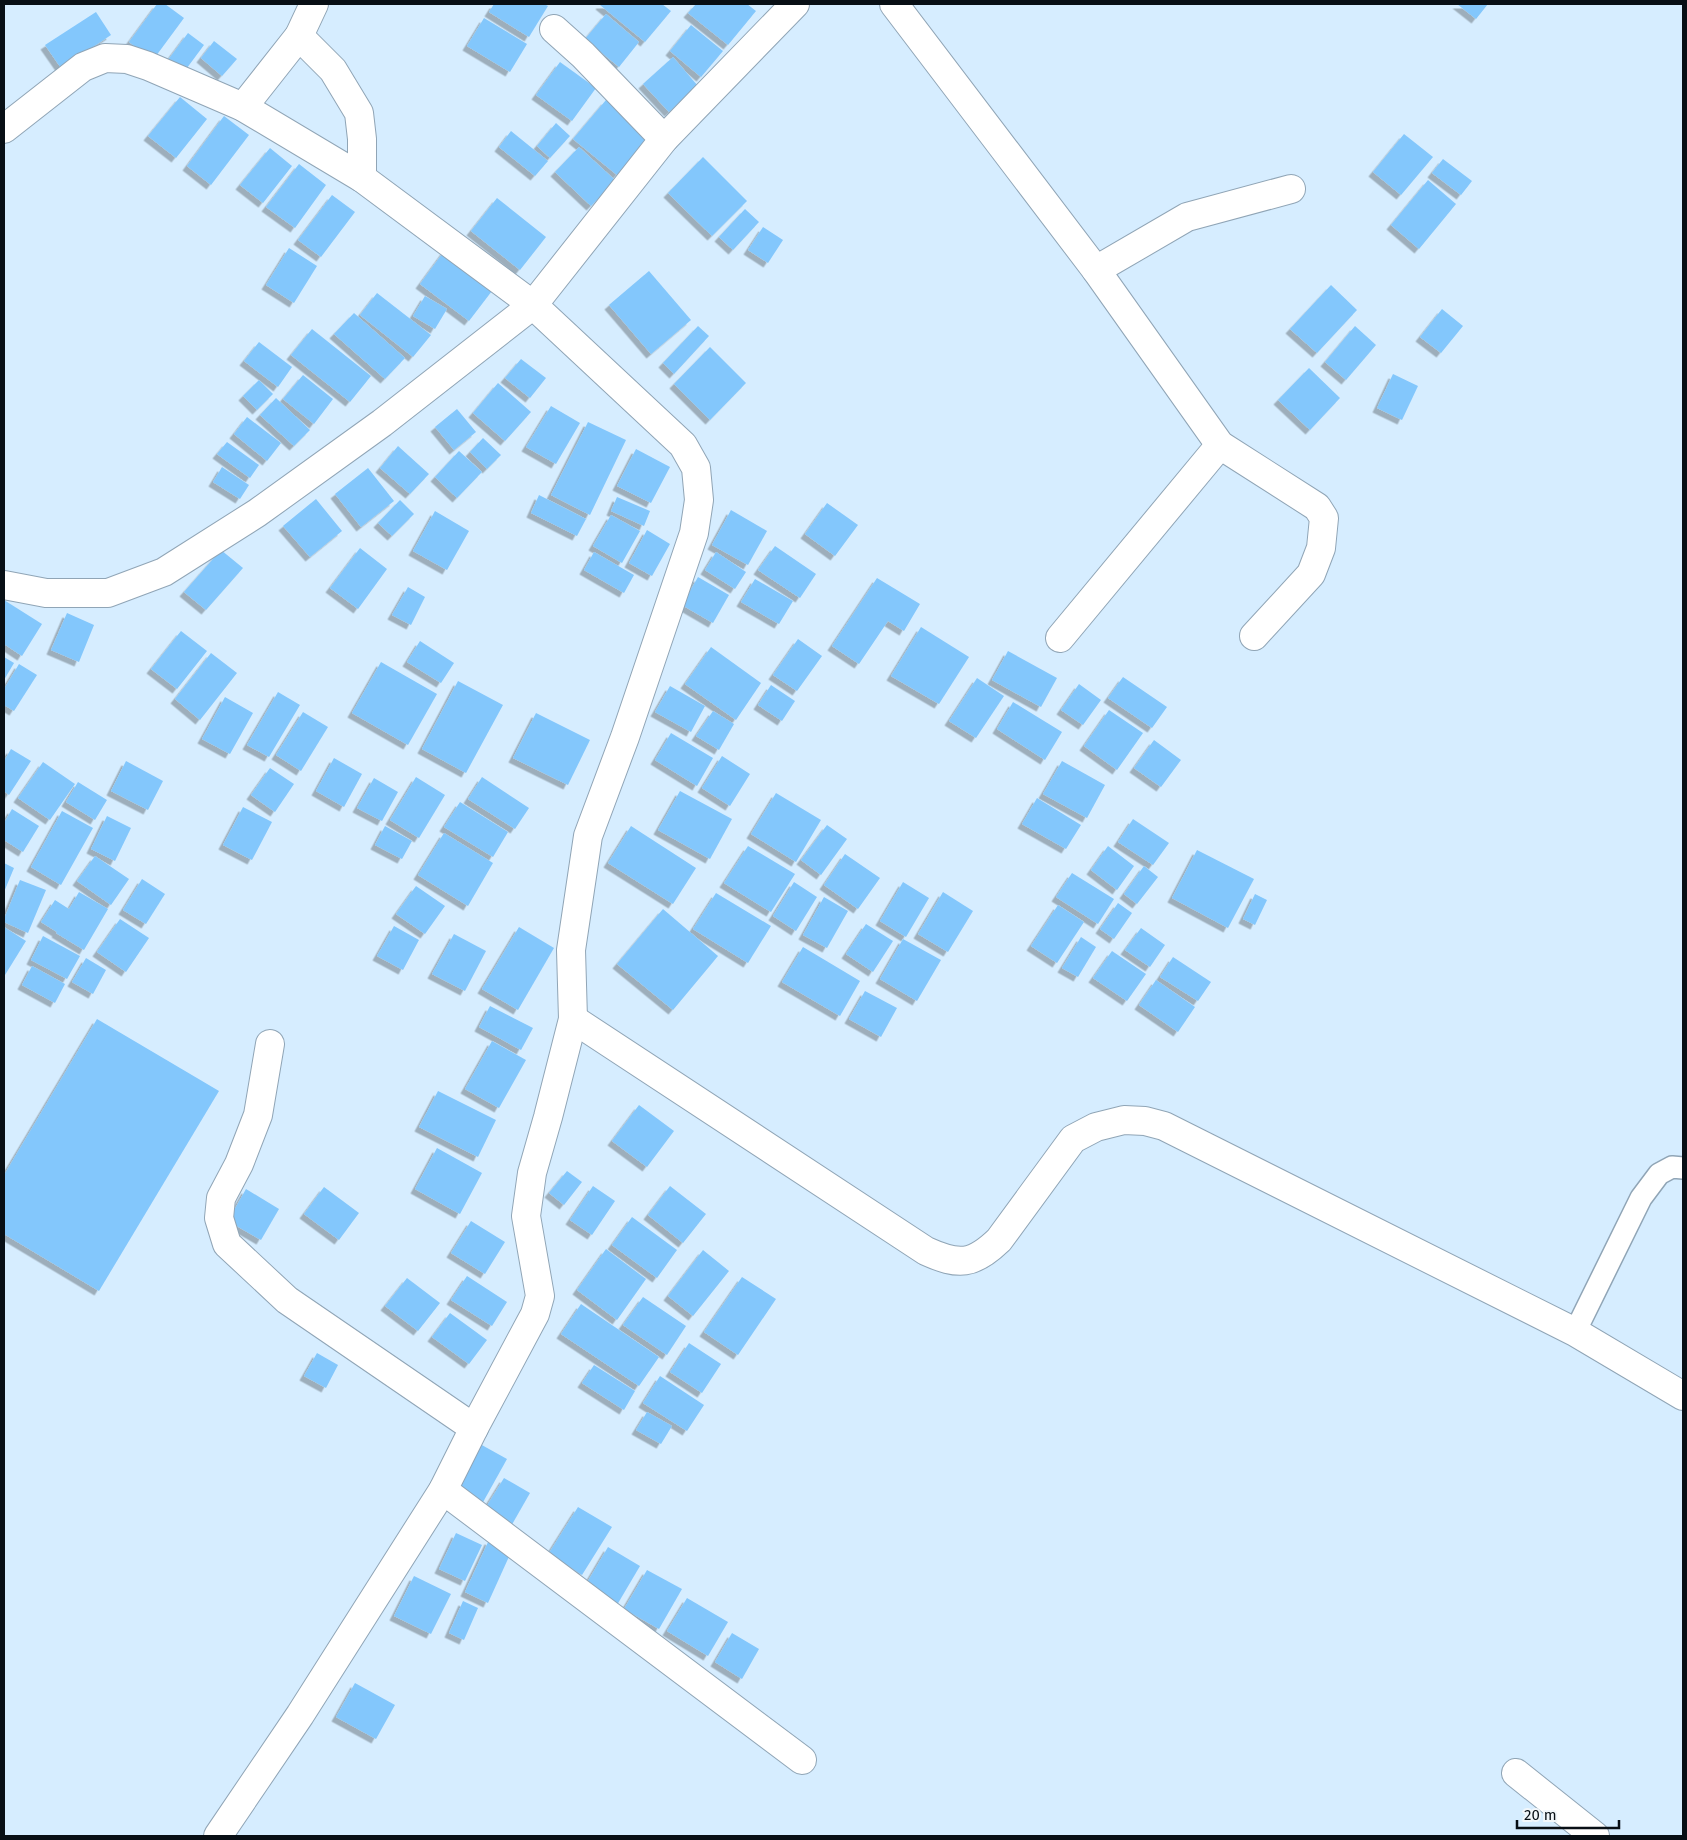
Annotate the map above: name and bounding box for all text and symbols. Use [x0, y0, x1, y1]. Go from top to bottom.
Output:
scale bar [1517, 1798, 1620, 1830]
text: 20 m [1524, 1806, 1557, 1824]

